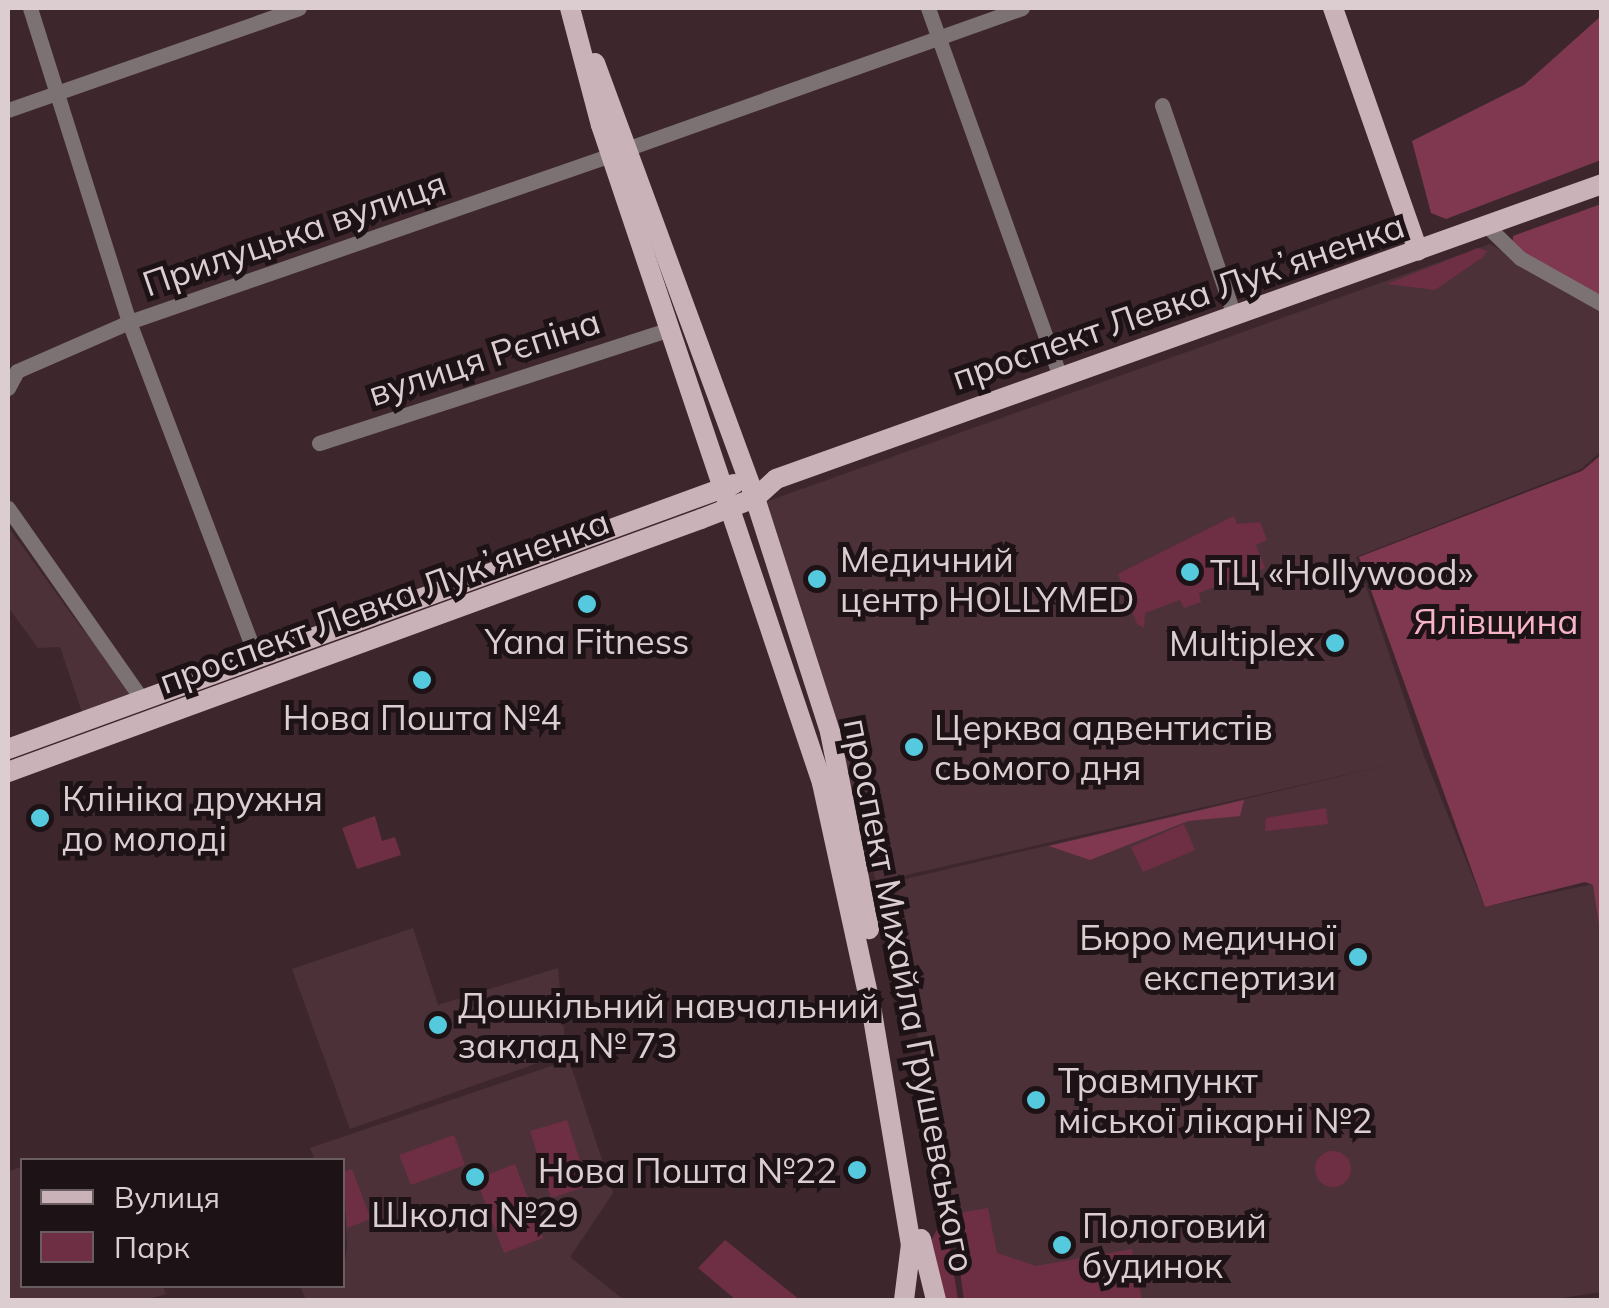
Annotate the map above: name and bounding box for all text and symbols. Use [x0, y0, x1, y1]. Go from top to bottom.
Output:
street label: Прилуцька вулиця [137, 161, 451, 305]
street label: проспект Левка Лукʼяненка [946, 204, 1410, 398]
street label: вулиця Рєпіна [363, 300, 605, 414]
street label: проспект Левка Лукʼяненка [153, 500, 615, 702]
place label: Медичний центр HOLLYMED [840, 538, 1135, 620]
place label: ТЦ «Hollywood» [1210, 551, 1473, 593]
marker: ТЦ «Hollywood» [1179, 561, 1201, 583]
marker: Медичний центр HOLLYMED [804, 566, 830, 592]
marker: Yana Fitness [576, 593, 598, 615]
park label: Ялівщина [1413, 600, 1579, 642]
place label: Yana Fitness [485, 620, 689, 662]
place label: Multiplex [1169, 622, 1315, 664]
marker: Multiplex [1324, 632, 1346, 654]
marker: Нова Пошта №4 [411, 669, 433, 691]
place label: Нова Пошта №4 [283, 696, 561, 738]
place label: Церква адвентистів сьомого дня [934, 706, 1273, 788]
street label: проспект Михайла Грушевського [836, 714, 984, 1276]
marker: Церква адвентистів сьомого дня [903, 736, 925, 758]
place label: Клініка дружня до молоді [62, 777, 323, 859]
marker: Клініка дружня до молоді [27, 805, 53, 831]
place label: Бюро медичної експертизи [1079, 916, 1336, 998]
marker: Бюро медичної експертизи [1345, 944, 1371, 970]
place label: Дошкільний навчальний заклад № 73 [458, 984, 879, 1066]
marker: Дошкільний навчальний заклад № 73 [427, 1014, 449, 1036]
place label: Травмпункт міської лікарні №2 [1058, 1059, 1373, 1141]
marker: Травмпункт міської лікарні №2 [1023, 1087, 1049, 1113]
place label: Нова Пошта №22 [538, 1149, 837, 1191]
legend [20, 1158, 345, 1288]
marker: Нова Пошта №22 [846, 1159, 868, 1181]
marker: Школа №29 [464, 1166, 486, 1188]
text: Вулиця [114, 1178, 220, 1216]
place label: Школа №29 [371, 1193, 579, 1235]
place label: Пологовий будинок [1082, 1204, 1267, 1286]
text: Парк [114, 1228, 190, 1266]
marker: Пологовий будинок [1051, 1234, 1073, 1256]

